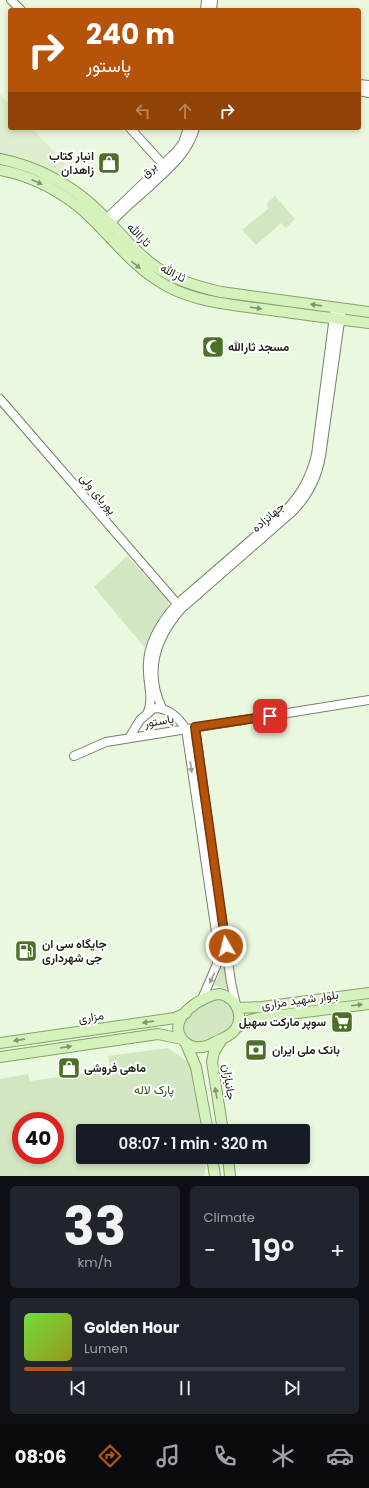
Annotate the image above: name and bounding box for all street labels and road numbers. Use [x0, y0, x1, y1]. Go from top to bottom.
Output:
street label: برق [137, 158, 160, 181]
street label: ثاراالله [123, 219, 155, 251]
street label: ثارالله [158, 259, 189, 286]
street label: پوریای ولی [76, 469, 121, 518]
street label: جهانزاده [248, 498, 288, 536]
street label: پاستور [142, 709, 175, 732]
street label: بلوار شهید مزاری [260, 986, 340, 1013]
street label: مزاری [77, 1006, 105, 1027]
street label: جانبازان [219, 1063, 240, 1101]

